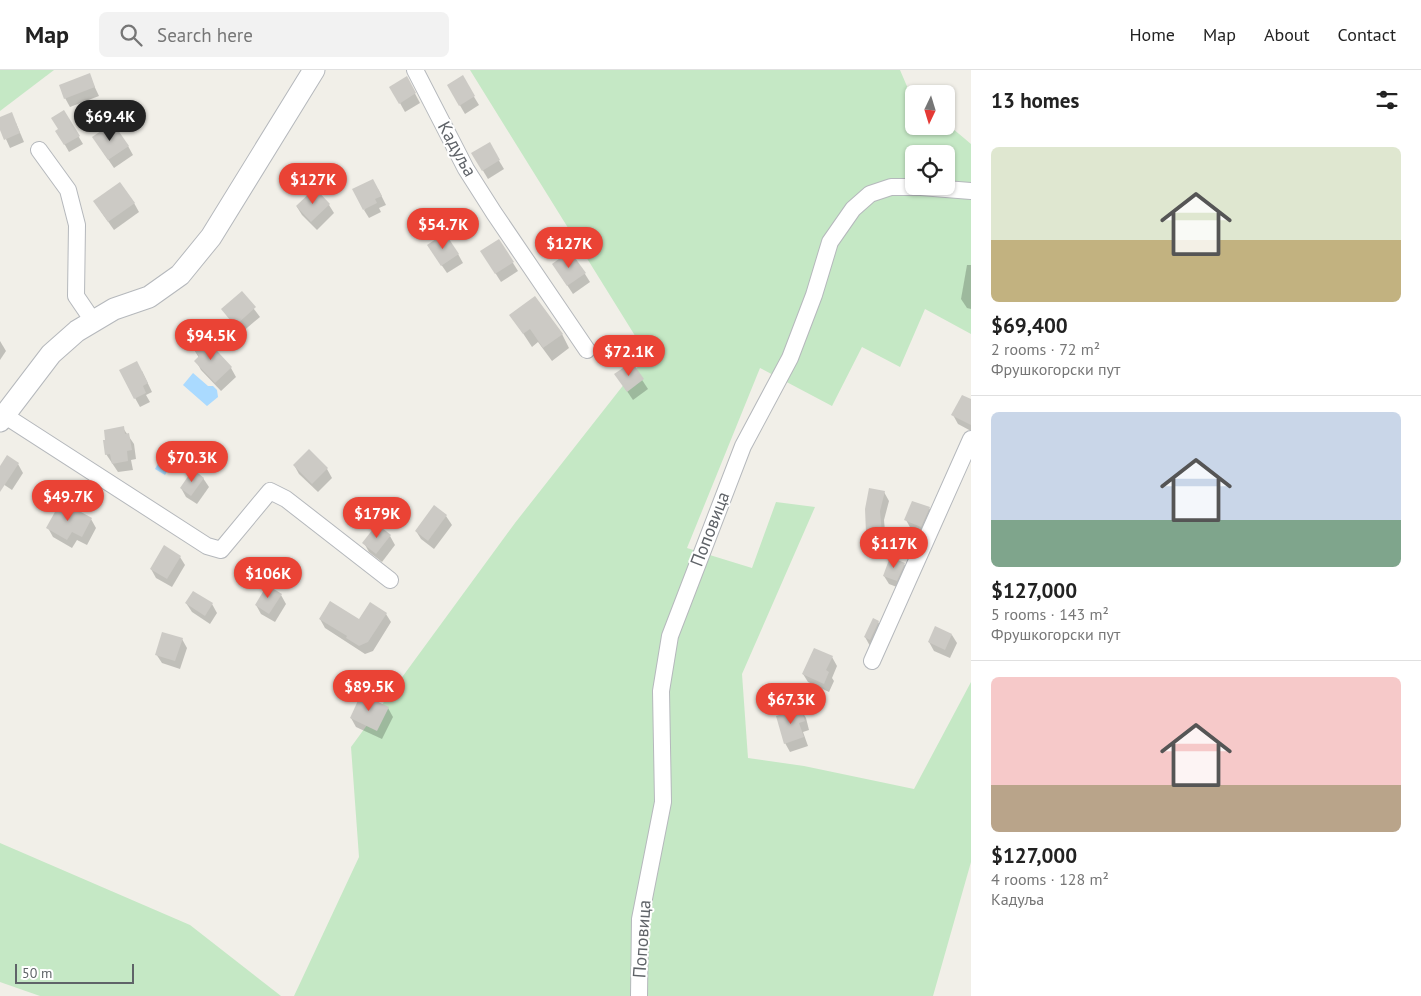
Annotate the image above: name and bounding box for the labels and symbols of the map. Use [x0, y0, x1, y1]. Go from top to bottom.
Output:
north arrow [905, 85, 955, 135]
pin: $69.4K [69, 100, 151, 142]
street label: Кадуља [433, 117, 482, 181]
pin: $127K [278, 162, 348, 205]
pin: $54.7K [402, 208, 484, 250]
pin: $127K [534, 226, 604, 269]
pin: $94.5K [170, 318, 252, 361]
pin: $72.1K [588, 334, 670, 377]
pin: $70.3K [151, 440, 233, 483]
pin: $49.7K [27, 480, 109, 522]
street label: Поповица [685, 488, 734, 570]
pin: $179K [342, 496, 412, 539]
pin: $117K [859, 526, 929, 569]
pin: $106K [233, 556, 303, 599]
pin: $89.5K [328, 670, 410, 712]
pin: $67.3K [750, 682, 832, 725]
street label: Поповица [627, 899, 656, 979]
scale bar [15, 961, 134, 984]

